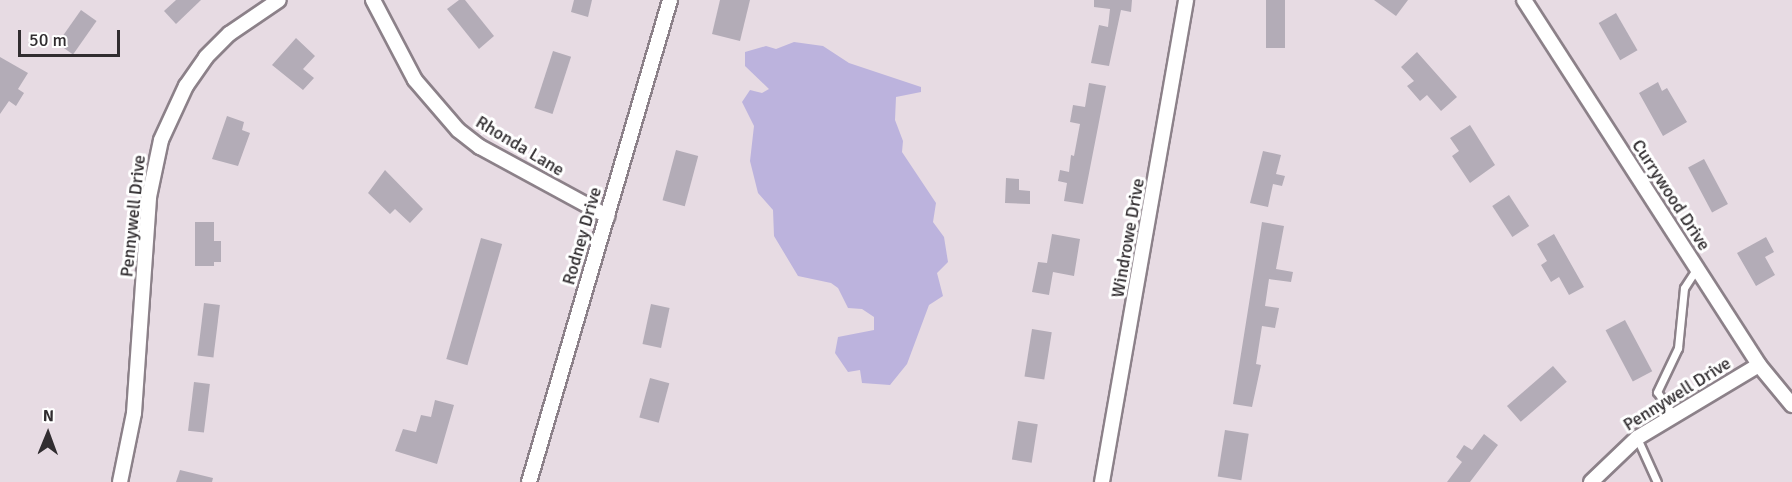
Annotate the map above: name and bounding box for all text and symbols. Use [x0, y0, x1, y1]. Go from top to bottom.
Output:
scale bar [21, 18, 123, 56]
text: 50 m [29, 29, 67, 51]
street label: Rhonda Lane [472, 111, 568, 181]
street label: Currywood Drive [1627, 135, 1715, 255]
street label: Pennywell Drive [116, 154, 150, 278]
street label: Windrowe Drive [1107, 177, 1149, 299]
street label: Rodney Drive [558, 185, 606, 287]
street label: Pennywell Drive [1619, 352, 1735, 436]
north arrow [18, 404, 78, 464]
text: N [43, 406, 54, 426]

